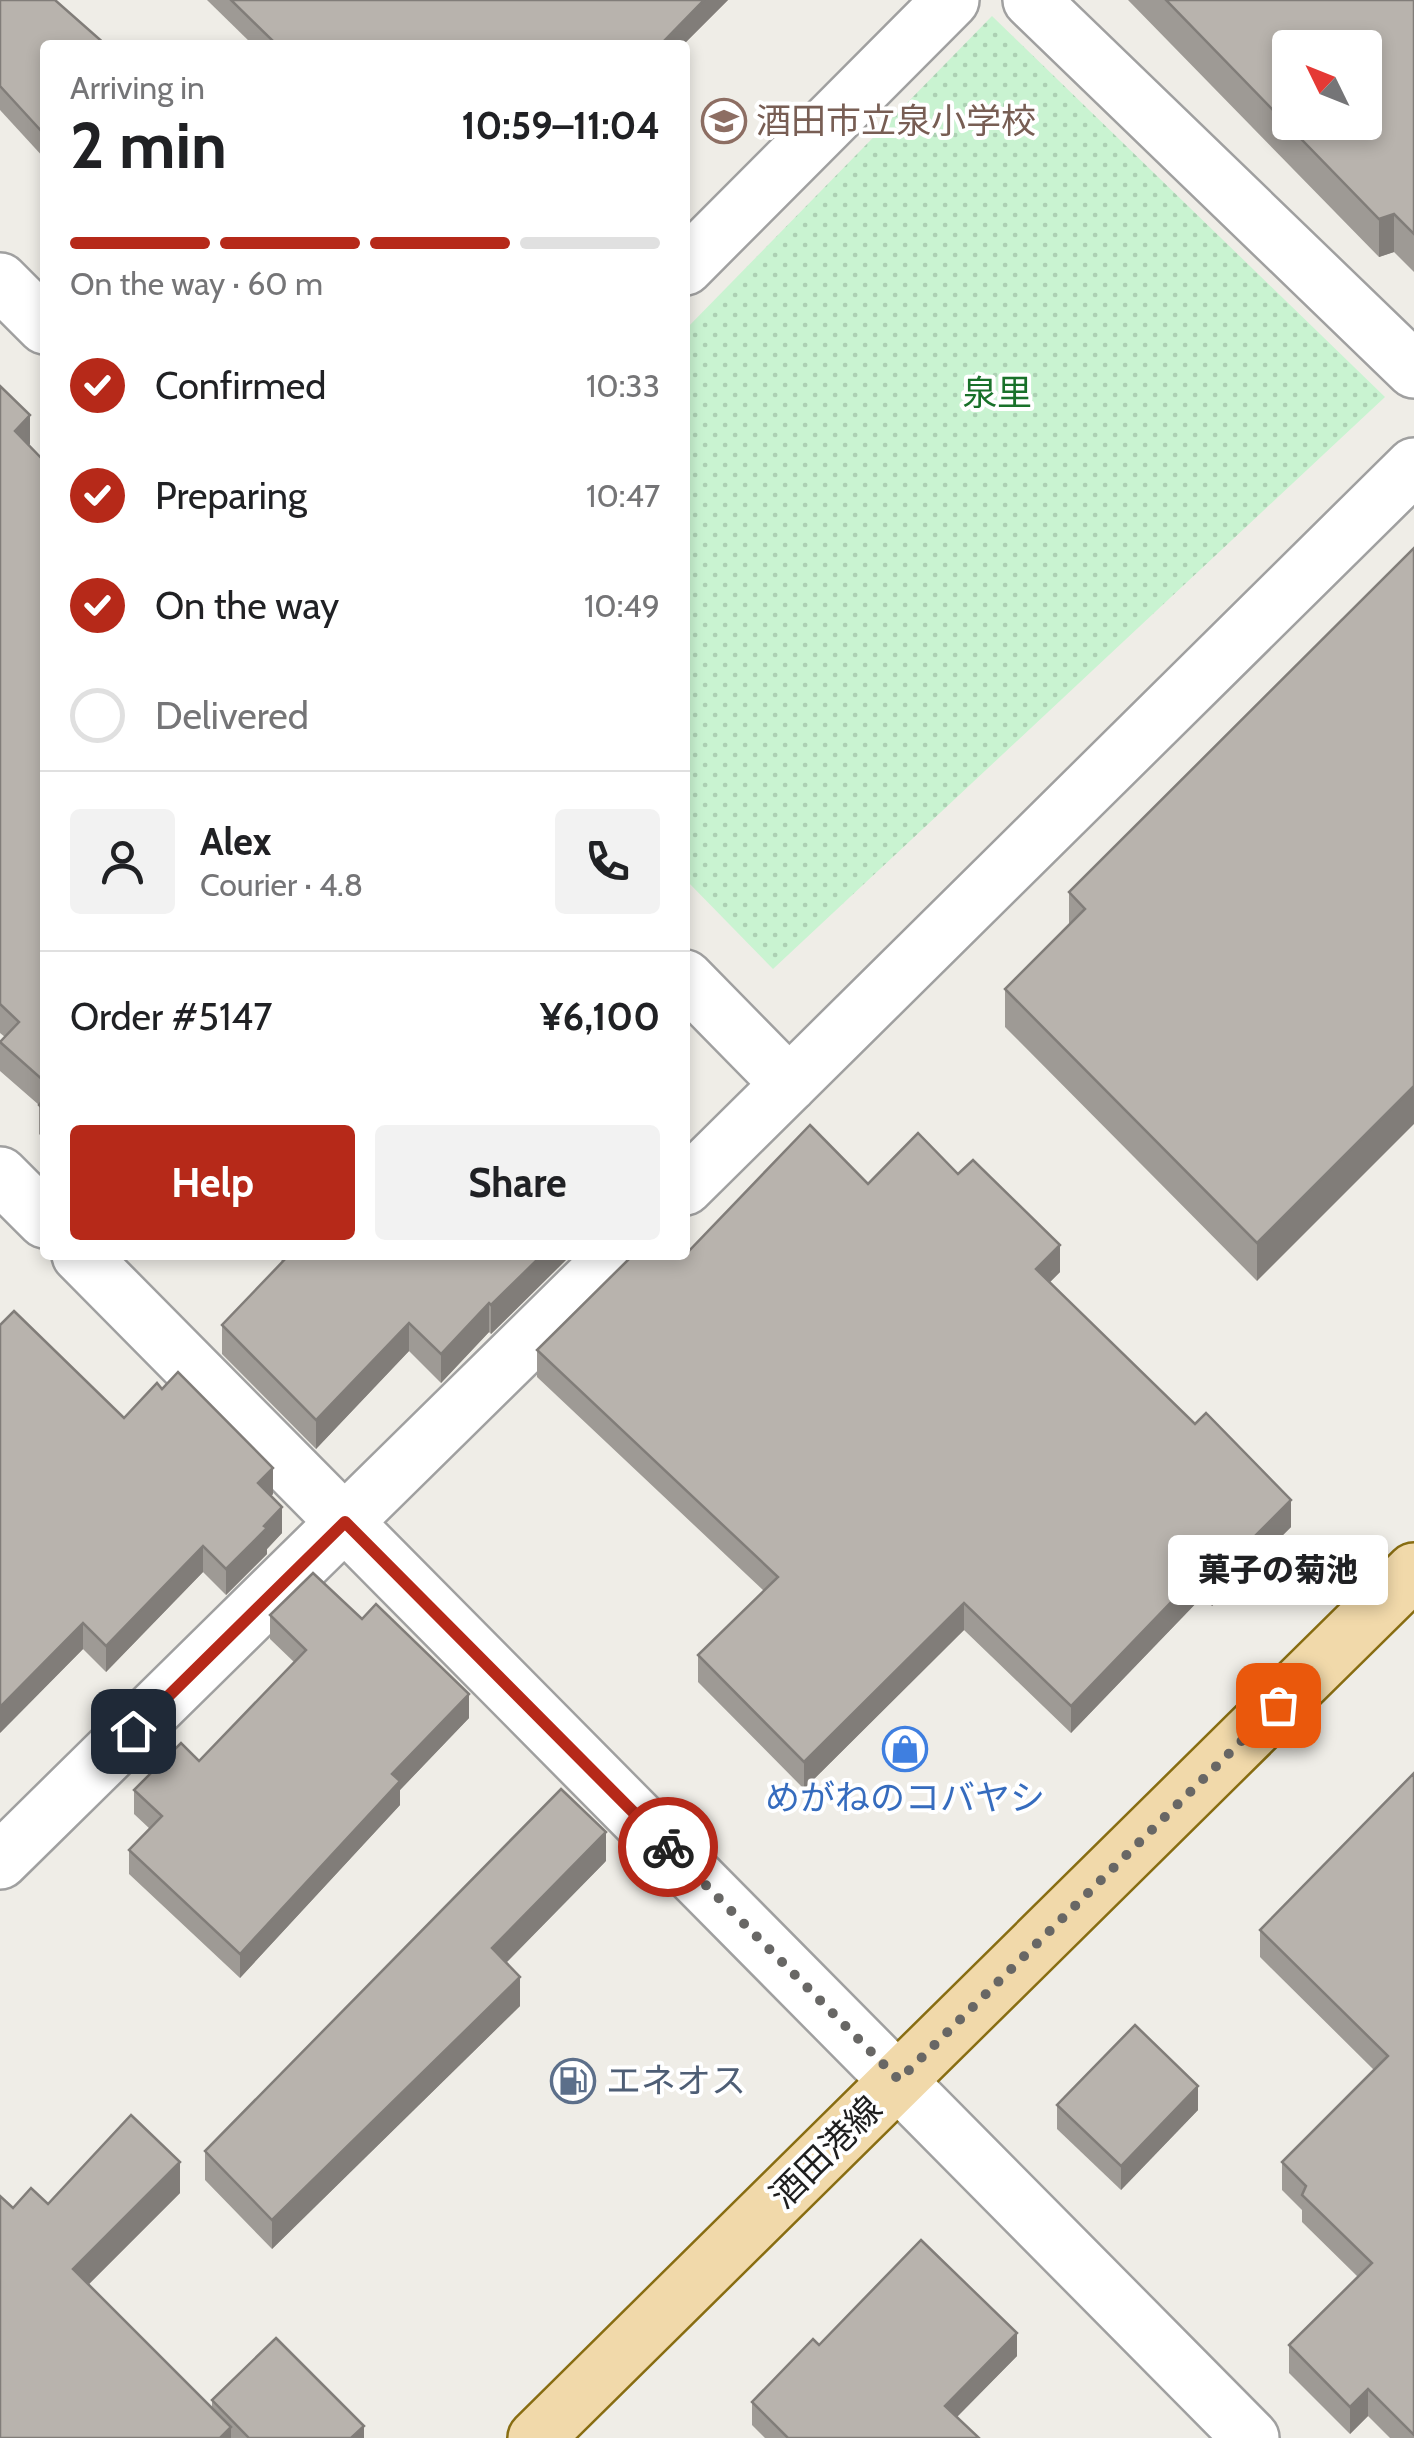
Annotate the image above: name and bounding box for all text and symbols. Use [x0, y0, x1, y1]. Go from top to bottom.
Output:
north arrow [1272, 30, 1382, 140]
map controls [1272, 30, 1382, 140]
text: Arriving in [70, 68, 205, 107]
school or university icon: 酒田市立泉小学校 [701, 98, 747, 144]
place label: 酒田市立泉小学校 [756, 99, 1036, 142]
text: 10:59–11:04 [462, 102, 660, 149]
text: 2 min [70, 105, 227, 184]
text: On the way · 60 m [70, 264, 323, 303]
icon: check [70, 358, 125, 413]
text: Confirmed [155, 362, 326, 409]
text: 10:33 [586, 366, 660, 405]
park label: 泉里 [962, 371, 1032, 414]
icon: check [70, 468, 125, 523]
text: Preparing [155, 472, 307, 519]
text: 10:47 [586, 476, 660, 515]
icon: check [70, 578, 125, 633]
text: On the way [155, 582, 339, 629]
text: 10:49 [584, 586, 660, 625]
text: Delivered [155, 692, 309, 739]
button: person [70, 809, 175, 914]
button: phone [555, 809, 660, 914]
text: Alex [200, 818, 271, 865]
text: Courier · 4.8 [200, 865, 363, 904]
text: Order #5147 [70, 993, 272, 1040]
text: ¥6,100 [540, 993, 660, 1040]
button: Help [70, 1125, 355, 1240]
button: Share [375, 1125, 660, 1240]
callout: 菓子の菊池 [1168, 1535, 1388, 1605]
text: 菓子の菊池 [1198, 1550, 1358, 1589]
pin [1236, 1663, 1321, 1748]
icon: bag [1251, 1678, 1306, 1733]
pin [91, 1689, 176, 1774]
icon: home [106, 1704, 161, 1759]
shop icon: めがねのコバヤシ [882, 1726, 928, 1772]
place label: めがねのコバヤシ [765, 1776, 1045, 1819]
courier [618, 1797, 718, 1897]
icon: bike [641, 1820, 696, 1875]
fuel station icon: エネオス [550, 2058, 596, 2104]
place label: エネオス [606, 2059, 746, 2102]
street label: 酒田港線 [761, 2087, 890, 2216]

